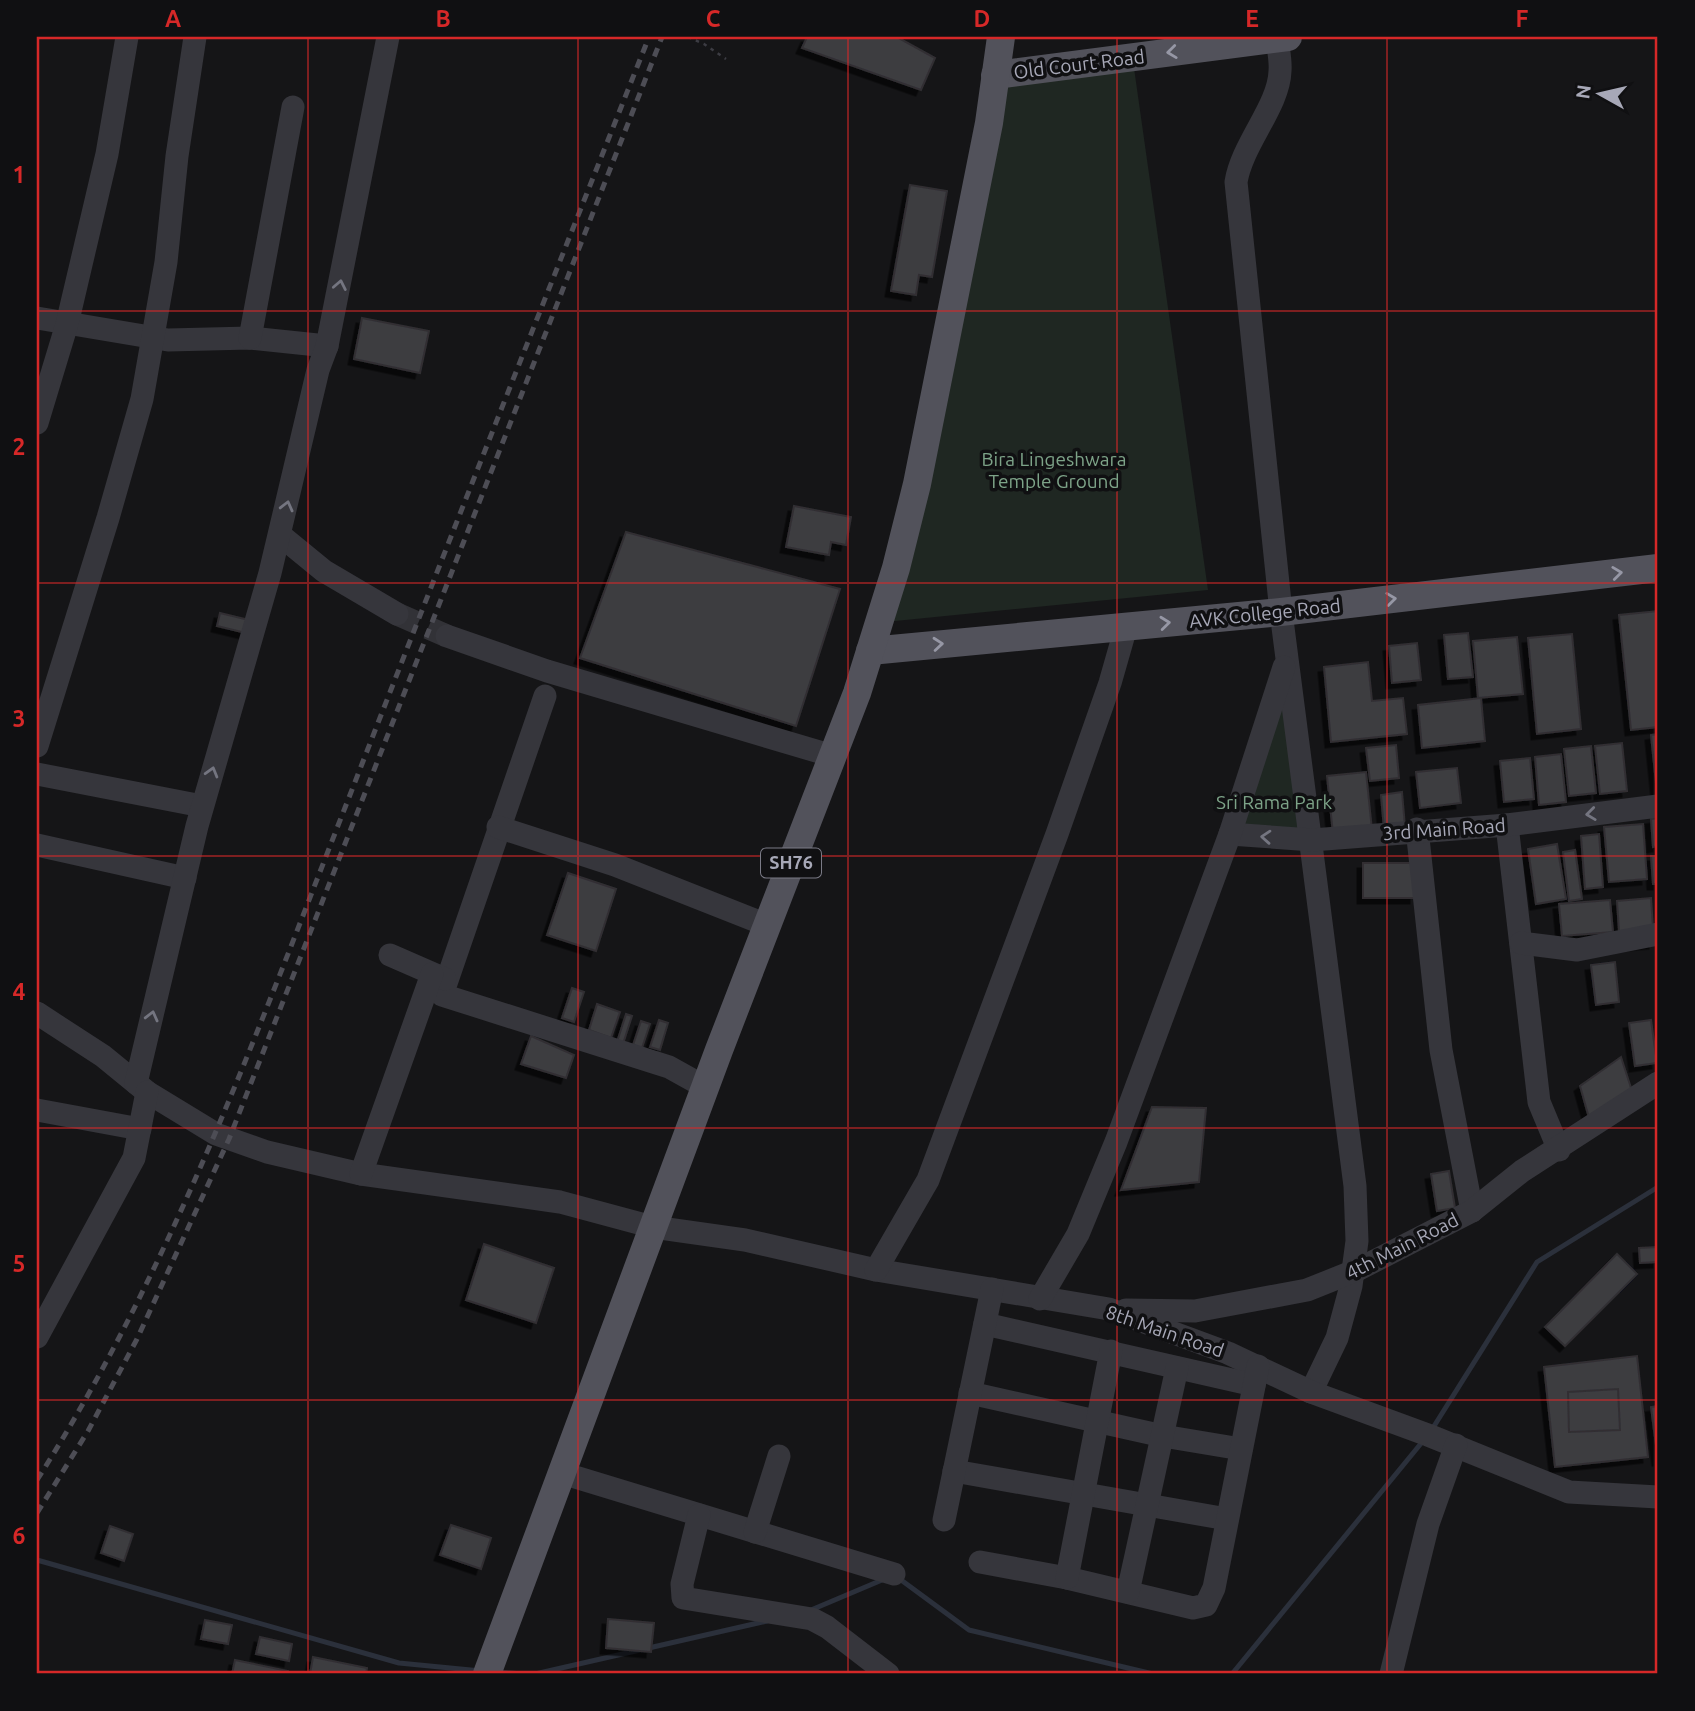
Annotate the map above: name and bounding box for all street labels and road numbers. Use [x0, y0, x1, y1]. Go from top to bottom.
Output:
street label: Old Court Road [1012, 45, 1146, 83]
street label: AVK College Road [1188, 594, 1342, 632]
street label: 3rd Main Road [1382, 814, 1506, 844]
road number: SH76 [761, 848, 821, 878]
street label: 4th Main Road [1342, 1208, 1462, 1284]
street label: 8th Main Road [1103, 1301, 1227, 1361]

